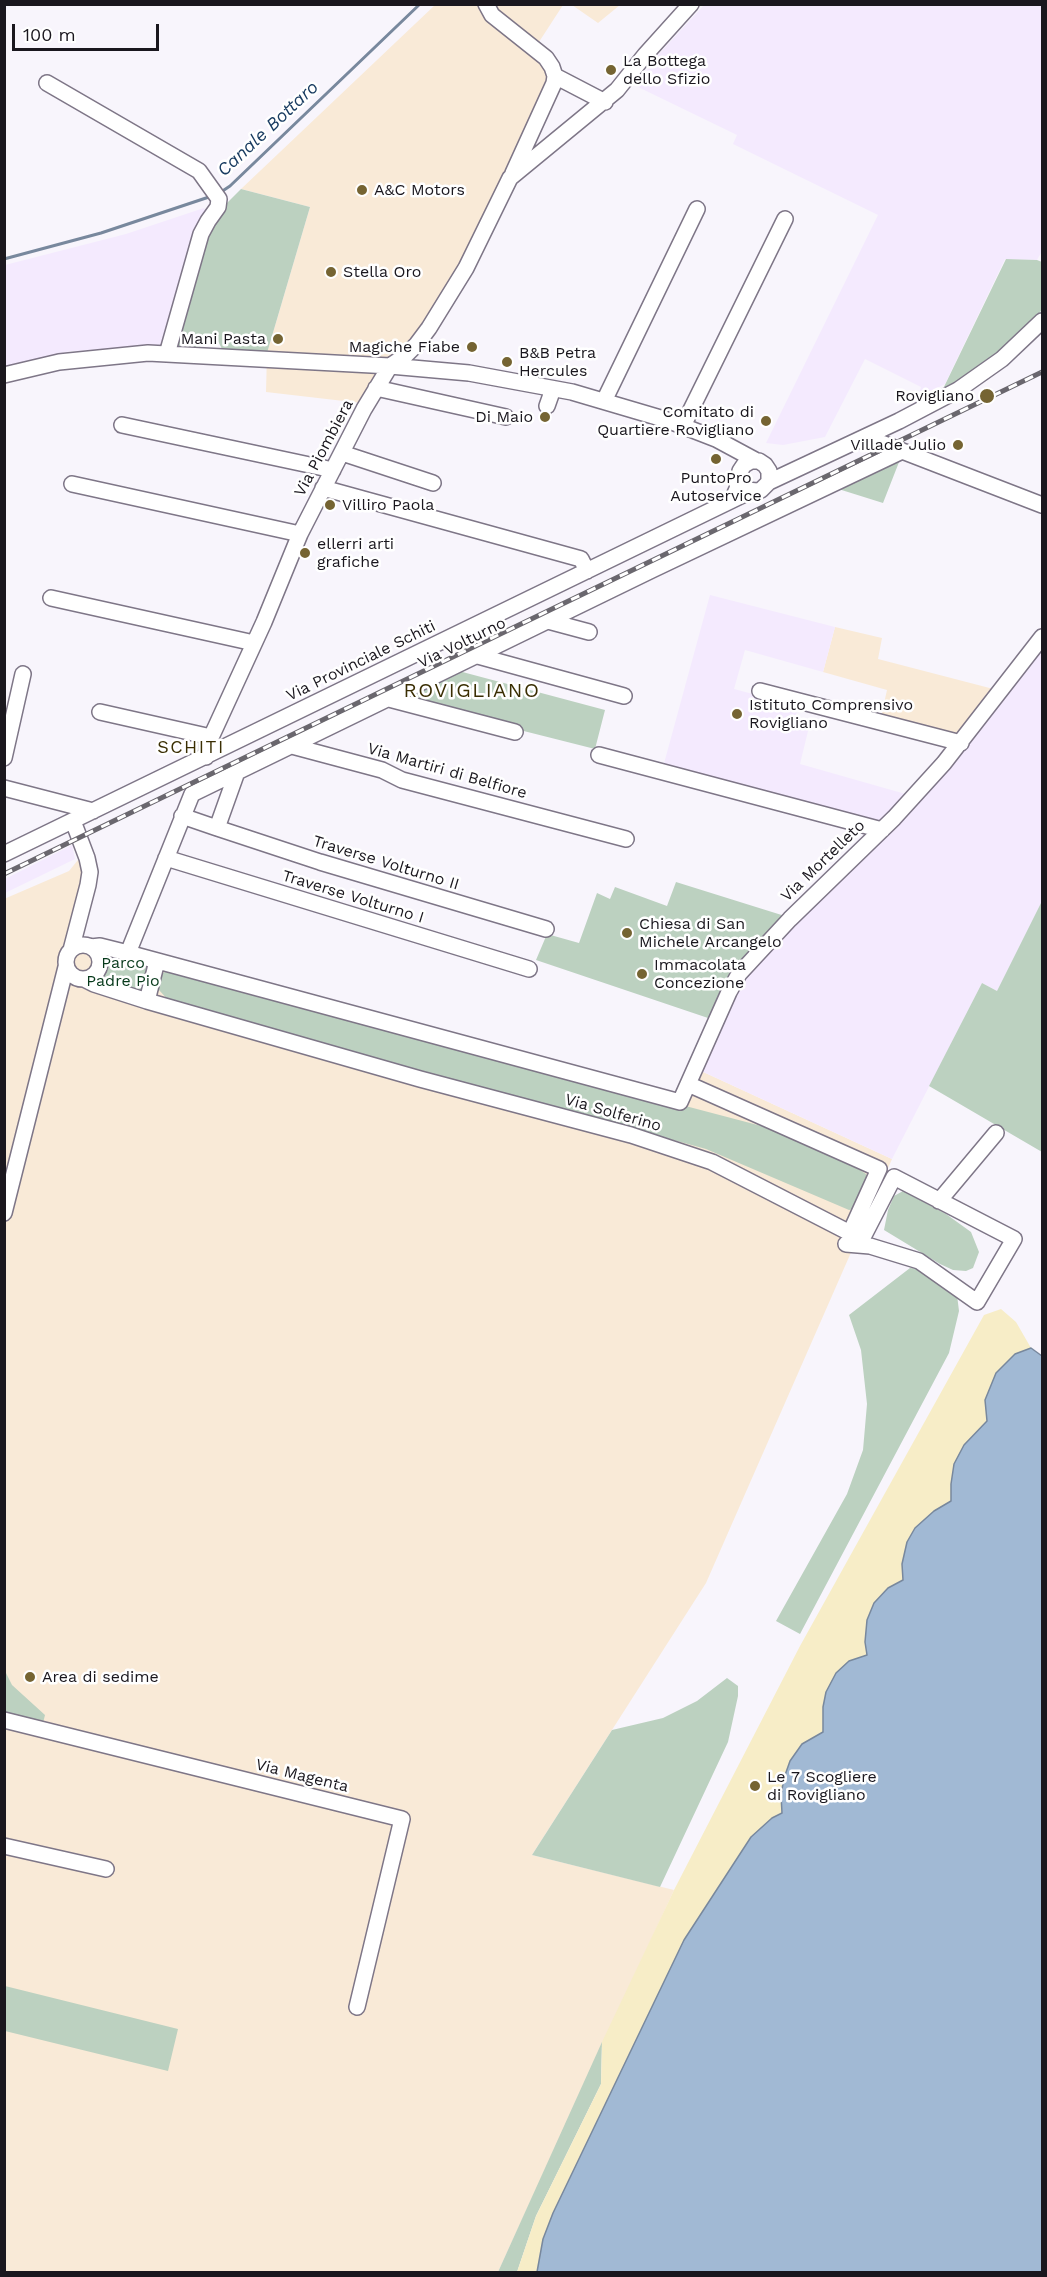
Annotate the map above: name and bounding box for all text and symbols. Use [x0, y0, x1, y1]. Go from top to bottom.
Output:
scale bar [15, 12, 162, 50]
text: 100 m [23, 24, 76, 45]
place label: La Bottega dello Sfizio [623, 51, 710, 89]
marker: La Bottega dello Sfizio [604, 63, 618, 77]
water label: Canale Bottaro [213, 77, 323, 181]
place label: A&C Motors [374, 180, 465, 200]
marker: A&C Motors [355, 183, 369, 197]
place label: Stella Oro [343, 262, 421, 282]
marker: Stella Oro [324, 265, 338, 279]
place label: Mani Pasta [181, 329, 266, 349]
marker: Mani Pasta [271, 332, 285, 346]
place label: Magiche Fiabe [349, 337, 460, 357]
marker: Magiche Fiabe [465, 340, 479, 354]
place label: B&B Petra Hercules [519, 343, 596, 381]
marker: B&B Petra Hercules [500, 355, 514, 369]
place label: Rovigliano [895, 386, 974, 406]
marker: Rovigliano [978, 387, 996, 405]
street label: Via Piombiera [290, 396, 358, 500]
place label: Comitato di Quartiere Rovigliano [597, 402, 754, 440]
place label: Di Maio [475, 407, 533, 427]
marker: Di Maio [538, 410, 552, 424]
marker: Comitato di Quartiere Rovigliano [759, 414, 773, 428]
place label: Villade Julio [850, 435, 946, 455]
marker: Villade Julio [951, 438, 965, 452]
marker: PuntoPro Autoservice [709, 452, 723, 466]
place label: PuntoPro Autoservice [670, 468, 762, 506]
place label: Villiro Paola [342, 495, 434, 515]
marker: Villiro Paola [323, 498, 337, 512]
place label: ellerri arti grafiche [317, 534, 394, 572]
marker: ellerri arti grafiche [298, 546, 312, 560]
street label: Via Volturno [415, 613, 509, 673]
street label: Via Provinciale Schiti [283, 617, 439, 705]
district label: ROVIGLIANO [404, 679, 540, 703]
place label: Istituto Comprensivo Rovigliano [749, 695, 913, 733]
marker: Istituto Comprensivo Rovigliano [730, 707, 744, 721]
district label: SCHITI [157, 737, 225, 759]
street label: Via Martiri di Belfiore [365, 739, 529, 803]
street label: Via Mortelleto [777, 816, 869, 906]
street label: Traverse Volturno II [311, 832, 461, 894]
street label: Traverse Volturno I [280, 866, 426, 928]
place label: Chiesa di San Michele Arcangelo [639, 914, 782, 952]
marker: Chiesa di San Michele Arcangelo [620, 926, 634, 940]
park label: Parco Padre Pio [86, 953, 160, 991]
place label: Immacolata Concezione [654, 955, 746, 993]
marker: Immacolata Concezione [635, 967, 649, 981]
street label: Via Solferino [563, 1090, 663, 1136]
place label: Area di sedime [42, 1667, 159, 1687]
marker: Area di sedime [23, 1670, 37, 1684]
street label: Via Magenta [254, 1755, 350, 1797]
place label: Le 7 Scogliere di Rovigliano [767, 1767, 877, 1805]
marker: Le 7 Scogliere di Rovigliano [748, 1779, 762, 1793]

